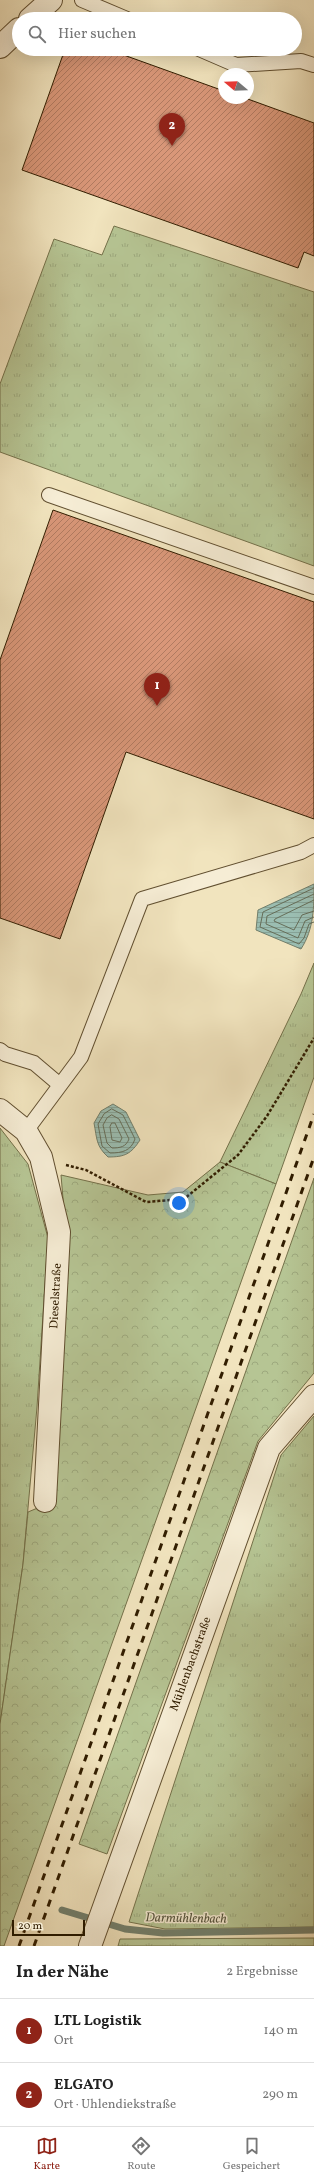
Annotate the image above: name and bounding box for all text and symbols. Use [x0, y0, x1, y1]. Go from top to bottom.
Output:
search box [12, 12, 302, 56]
icon: search [26, 23, 48, 45]
text: Hier suchen [58, 24, 136, 45]
north arrow [218, 68, 254, 104]
pin: 2 [159, 113, 185, 146]
pin: 1 [144, 673, 170, 706]
your location [169, 1193, 189, 1213]
street label: Dieselstraße [46, 1262, 66, 1329]
street label: Mühlenbachstraße [167, 1614, 216, 1713]
water label: Darmühlenbach [145, 1909, 227, 1929]
scale bar [12, 1918, 85, 1937]
text: 20 m [18, 1919, 42, 1934]
text: In der Nähe [16, 1961, 109, 1984]
text: 2 Ergebnisse [226, 1963, 298, 1981]
text: LTL Logistik [54, 2011, 142, 2032]
text: 1 [26, 2022, 32, 2040]
text: 140 m [264, 2022, 298, 2040]
text: Ort [54, 2032, 74, 2050]
text: ELGATO [54, 2075, 113, 2096]
text: 2 [26, 2086, 32, 2104]
text: 290 m [262, 2086, 298, 2104]
text: Ort · Uhlendiekstraße [54, 2096, 176, 2114]
tab: Karte [34, 2135, 60, 2174]
tab: Route [127, 2135, 156, 2174]
tab: Gespeichert [223, 2135, 280, 2174]

